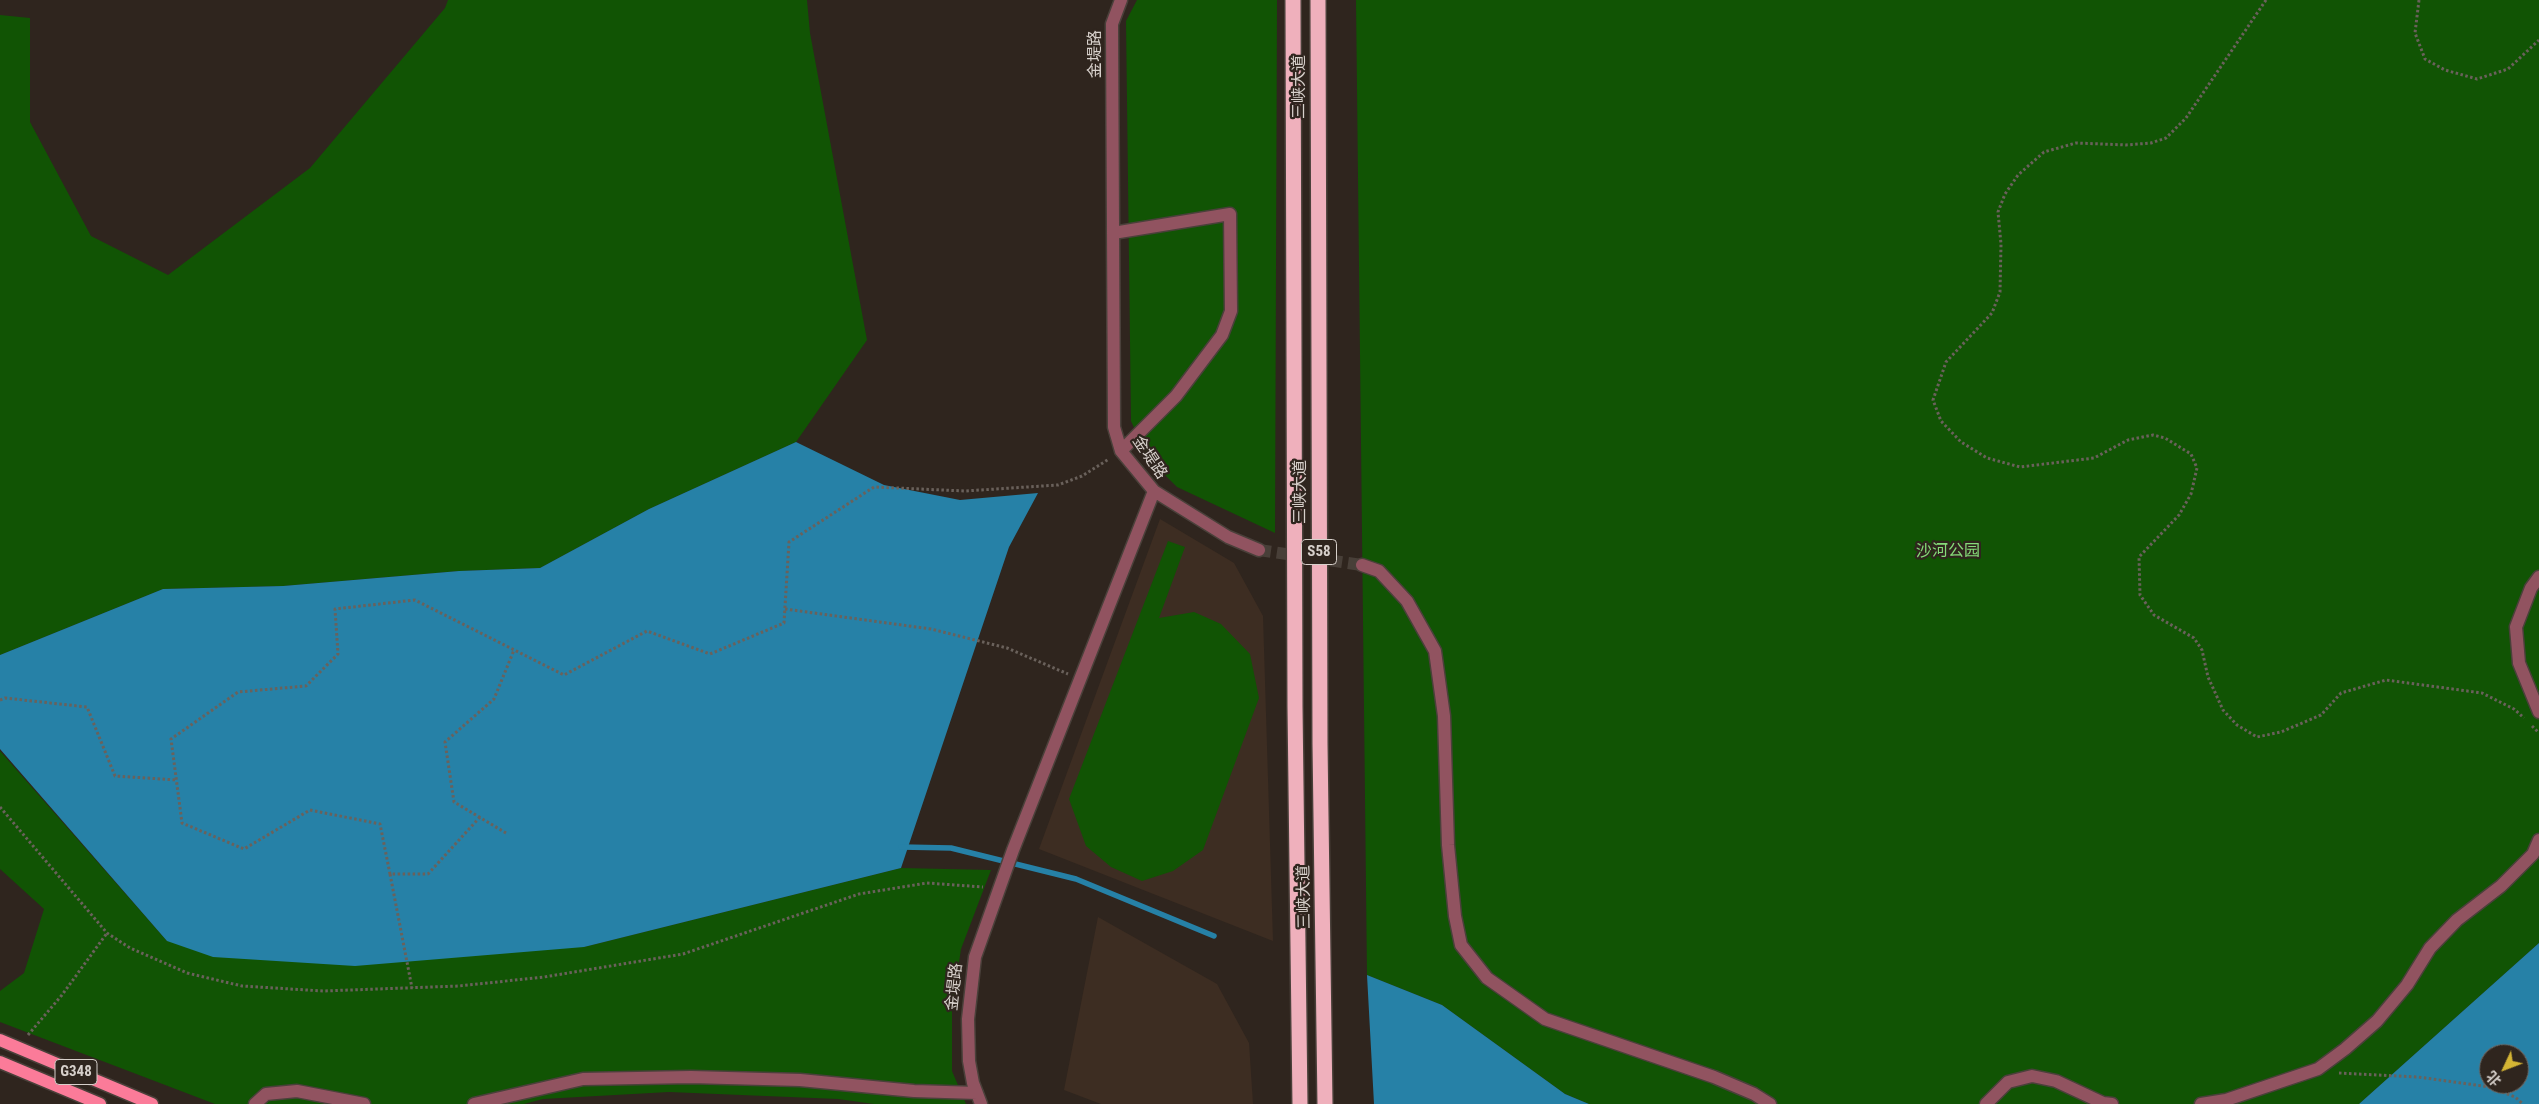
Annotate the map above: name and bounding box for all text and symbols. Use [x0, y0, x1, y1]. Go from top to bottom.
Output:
street label: 金堤路 [1086, 30, 1106, 78]
street label: 三峡大道 [1290, 55, 1310, 119]
street label: 金堤路 [1128, 433, 1170, 483]
street label: 三峡大道 [1291, 460, 1311, 524]
road number: S58 [1302, 540, 1336, 564]
park label: 沙河公园 [1916, 542, 1980, 562]
street label: 三峡大道 [1295, 865, 1315, 929]
street label: 金堤路 [943, 962, 967, 1012]
north arrow [2479, 1044, 2529, 1094]
road number: G348 [55, 1060, 97, 1084]
text: 北 [2483, 1068, 2504, 1089]

